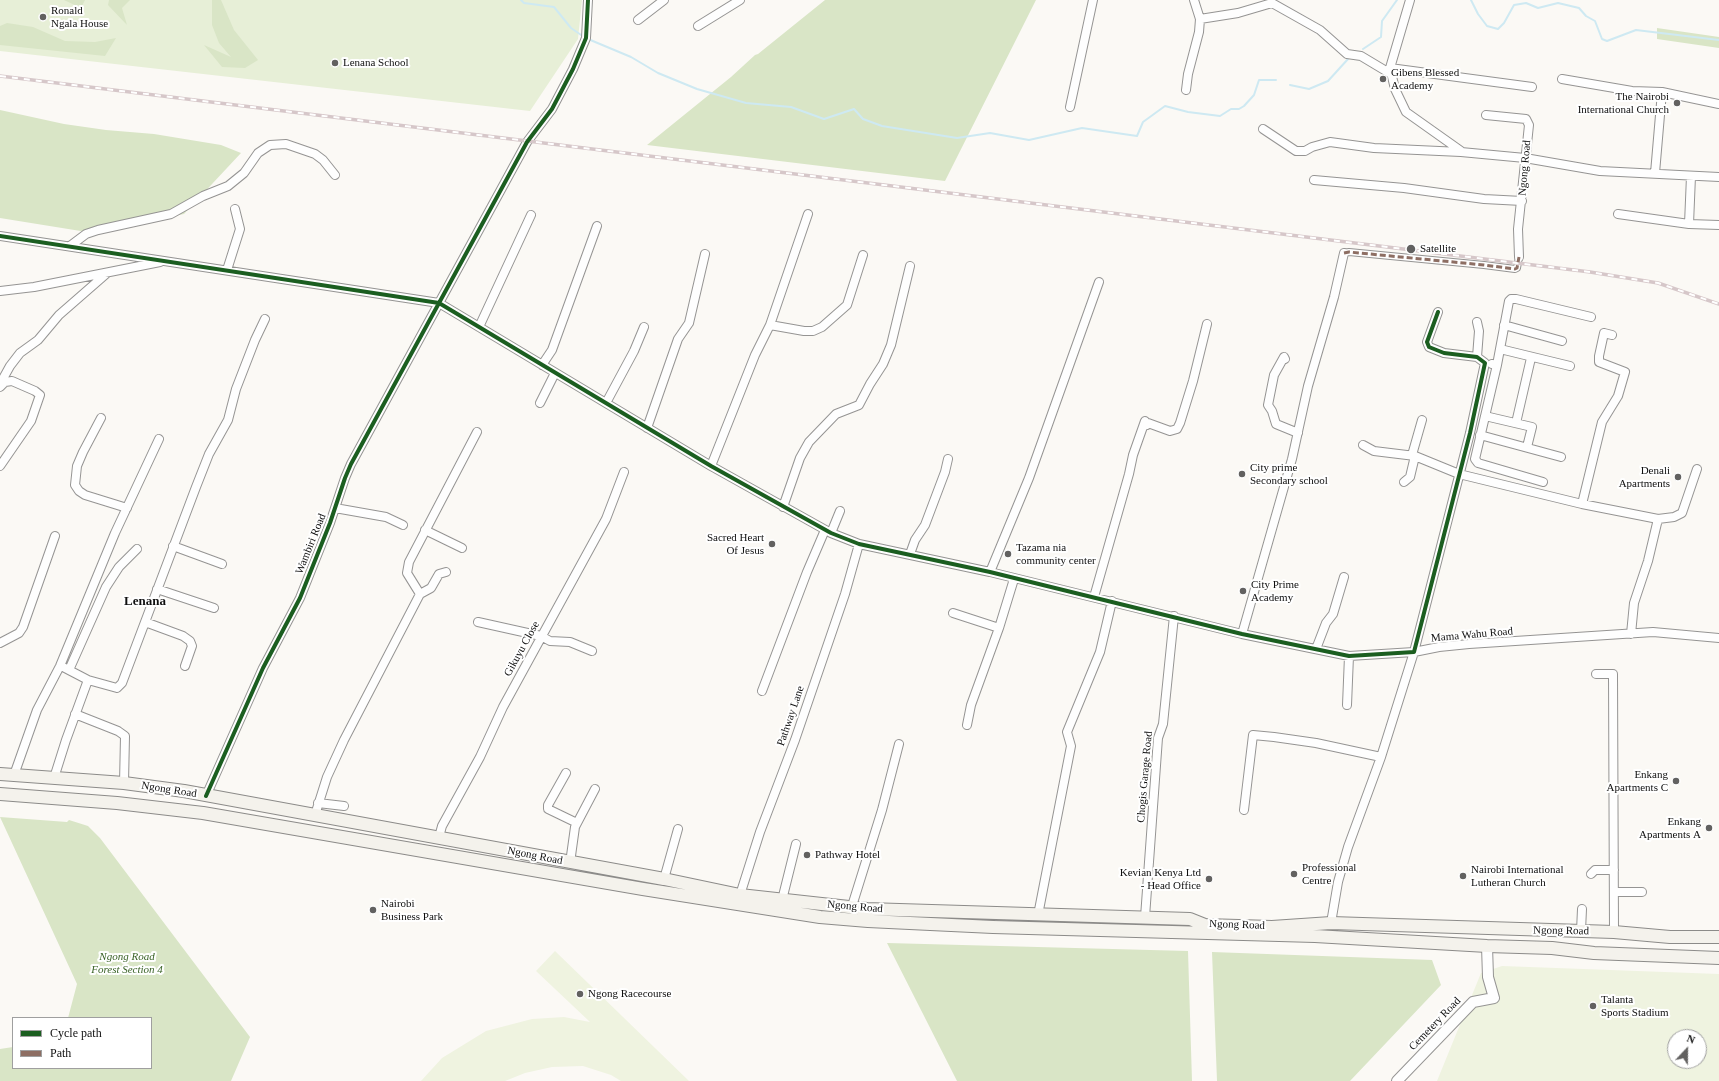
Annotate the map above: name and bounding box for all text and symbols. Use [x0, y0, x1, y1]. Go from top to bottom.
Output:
place label: Ronald Ngala House [51, 4, 108, 30]
marker: Ronald Ngala House [38, 12, 48, 22]
place label: Lenana School [343, 56, 409, 70]
marker: Lenana School [330, 58, 340, 68]
place label: Gibens Blessed Academy [1391, 66, 1459, 92]
marker: Gibens Blessed Academy [1378, 74, 1388, 84]
place label: The Nairobi International Church [1578, 90, 1669, 116]
marker: The Nairobi International Church [1672, 98, 1682, 108]
street label: Ngong Road [1516, 140, 1534, 196]
place label: Satellite [1420, 242, 1456, 256]
marker: Satellite [1405, 243, 1417, 255]
place label: City prime Secondary school [1250, 461, 1328, 487]
place label: Denali Apartments [1619, 464, 1670, 490]
marker: City prime Secondary school [1237, 469, 1247, 479]
marker: Denali Apartments [1673, 472, 1683, 482]
street label: Wambiri Road [293, 512, 329, 576]
place label: Sacred Heart Of Jesus [707, 531, 764, 557]
marker: Sacred Heart Of Jesus [767, 539, 777, 549]
place label: Tazama nia community center [1016, 541, 1096, 567]
marker: Tazama nia community center [1003, 549, 1013, 559]
place label: City Prime Academy [1251, 578, 1299, 604]
marker: City Prime Academy [1238, 586, 1248, 596]
district label: Lenana [124, 594, 166, 610]
street label: Gikuyu Close [501, 619, 543, 679]
street label: Mama Wahu Road [1430, 625, 1514, 645]
street label: Pathway Lane [775, 684, 807, 748]
street label: Chogis Garage Road [1134, 731, 1156, 823]
place label: Enkang Apartments C [1607, 768, 1668, 794]
marker: Enkang Apartments C [1671, 776, 1681, 786]
street label: Ngong Road [140, 779, 198, 801]
place label: Enkang Apartments A [1639, 815, 1701, 841]
marker: Enkang Apartments A [1704, 823, 1714, 833]
street label: Ngong Road [506, 844, 564, 868]
place label: Pathway Hotel [815, 848, 880, 862]
marker: Pathway Hotel [802, 850, 812, 860]
place label: Professional Centre [1302, 861, 1356, 887]
place label: Nairobi International Lutheran Church [1471, 863, 1564, 889]
place label: Kevian Kenya Ltd - Head Office [1120, 866, 1201, 892]
marker: Professional Centre [1289, 869, 1299, 879]
marker: Nairobi International Lutheran Church [1458, 871, 1468, 881]
marker: Kevian Kenya Ltd - Head Office [1204, 874, 1214, 884]
place label: Nairobi Business Park [381, 897, 443, 923]
street label: Ngong Road [827, 898, 883, 916]
marker: Nairobi Business Park [368, 905, 378, 915]
street label: Ngong Road [1209, 917, 1265, 933]
street label: Ngong Road [1533, 924, 1589, 938]
park label: Ngong Road Forest Section 4 [91, 950, 163, 976]
place label: Ngong Racecourse [588, 987, 671, 1001]
marker: Ngong Racecourse [575, 989, 585, 999]
place label: Talanta Sports Stadium [1601, 993, 1669, 1019]
street label: Cemetery Road [1406, 995, 1464, 1053]
marker: Talanta Sports Stadium [1588, 1001, 1598, 1011]
legend [12, 1017, 152, 1069]
text: Cycle path [50, 1026, 102, 1040]
north arrow [1667, 1029, 1707, 1069]
text: N [1685, 1032, 1697, 1046]
text: Path [50, 1046, 71, 1060]

